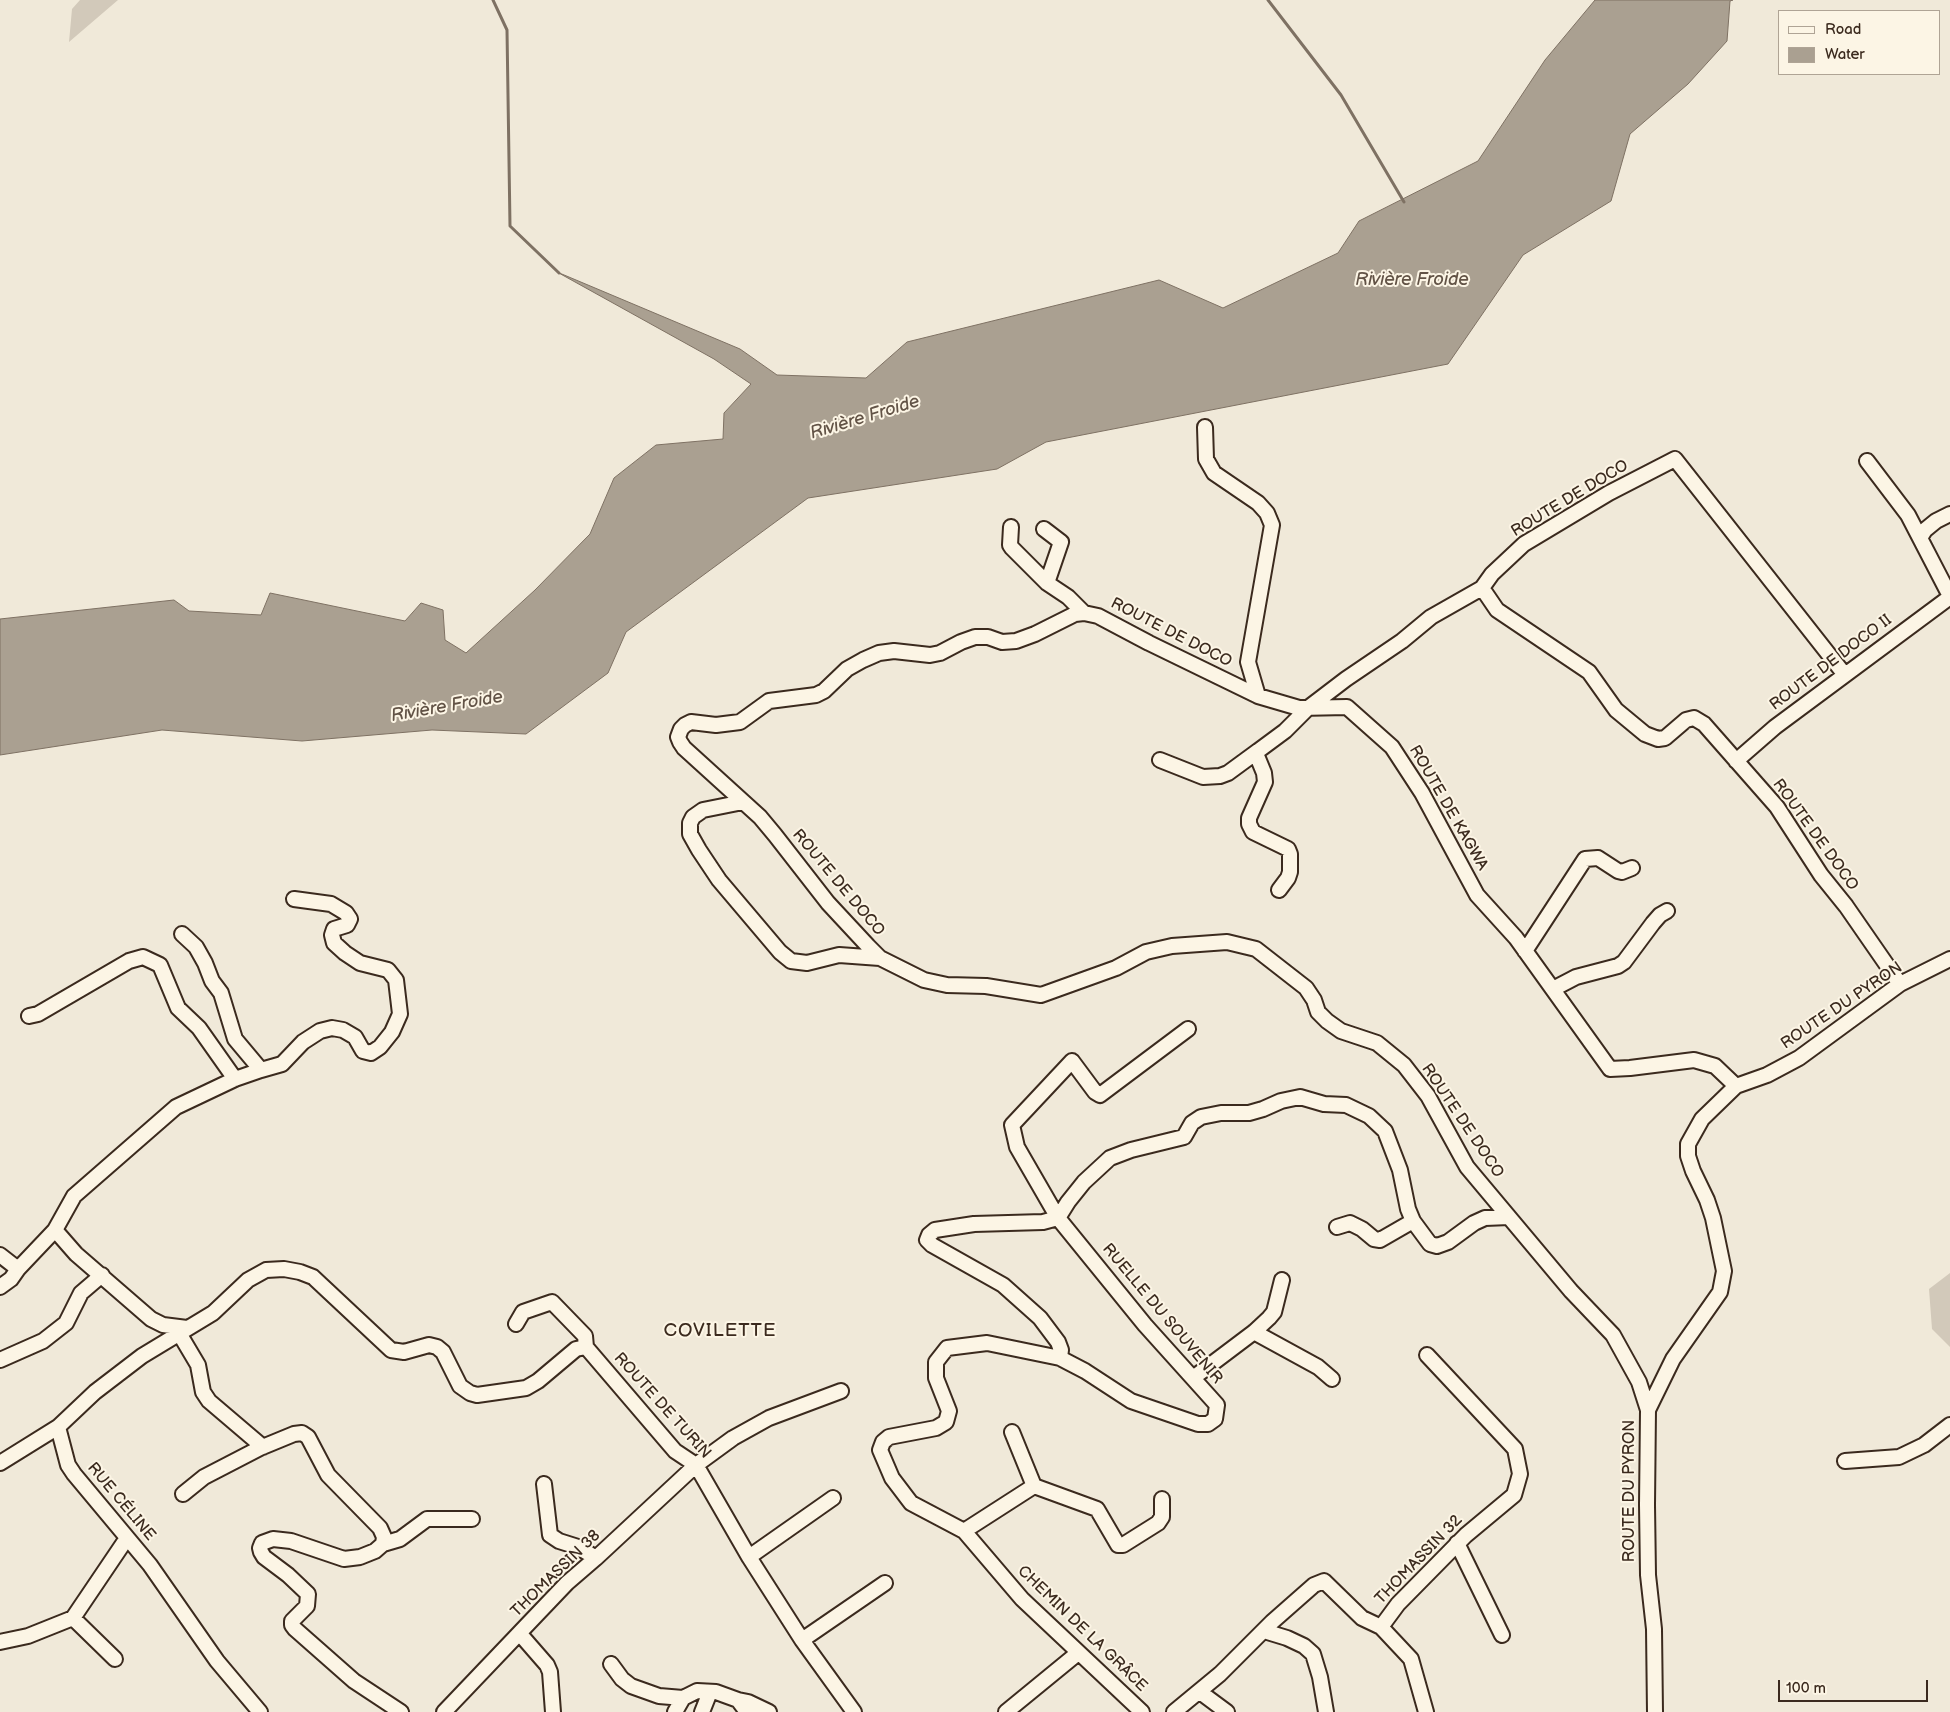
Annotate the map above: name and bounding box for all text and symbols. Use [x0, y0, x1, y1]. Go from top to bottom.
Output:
legend [1778, 10, 1940, 75]
text: Road [1825, 20, 1861, 39]
text: Water [1825, 45, 1865, 64]
water label: Rivière Froide [1355, 269, 1469, 291]
water label: Rivière Froide [808, 391, 922, 445]
street label: ROUTE DE DOCO [1508, 456, 1632, 542]
street label: ROUTE DE DOCO [1107, 594, 1235, 672]
street label: ROUTE DE DOCO II [1766, 611, 1896, 715]
water label: Rivière Froide [389, 687, 505, 727]
street label: ROUTE DE KAGWA [1404, 742, 1492, 874]
street label: ROUTE DE DOCO [1768, 775, 1862, 895]
street label: ROUTE DE DOCO [788, 826, 888, 940]
street label: ROUTE DU PYRON [1778, 958, 1906, 1054]
street label: ROUTE DE DOCO [1417, 1060, 1507, 1182]
street label: RUELLE DU SOUVENIR [1098, 1240, 1226, 1388]
district label: COVILETTE [662, 1320, 778, 1342]
street label: ROUTE DE TURIN [609, 1349, 715, 1463]
street label: ROUTE DU PYRON [1620, 1420, 1640, 1562]
street label: RUE CÉLINE [83, 1459, 159, 1545]
street label: THOMASSIN 32 [1371, 1511, 1467, 1609]
street label: THOMASSIN 38 [507, 1526, 605, 1622]
street label: CHEMIN DE LA GRÂCE [1013, 1562, 1151, 1696]
scale bar [1780, 1670, 1930, 1702]
text: 100 m [1786, 1679, 1826, 1698]

